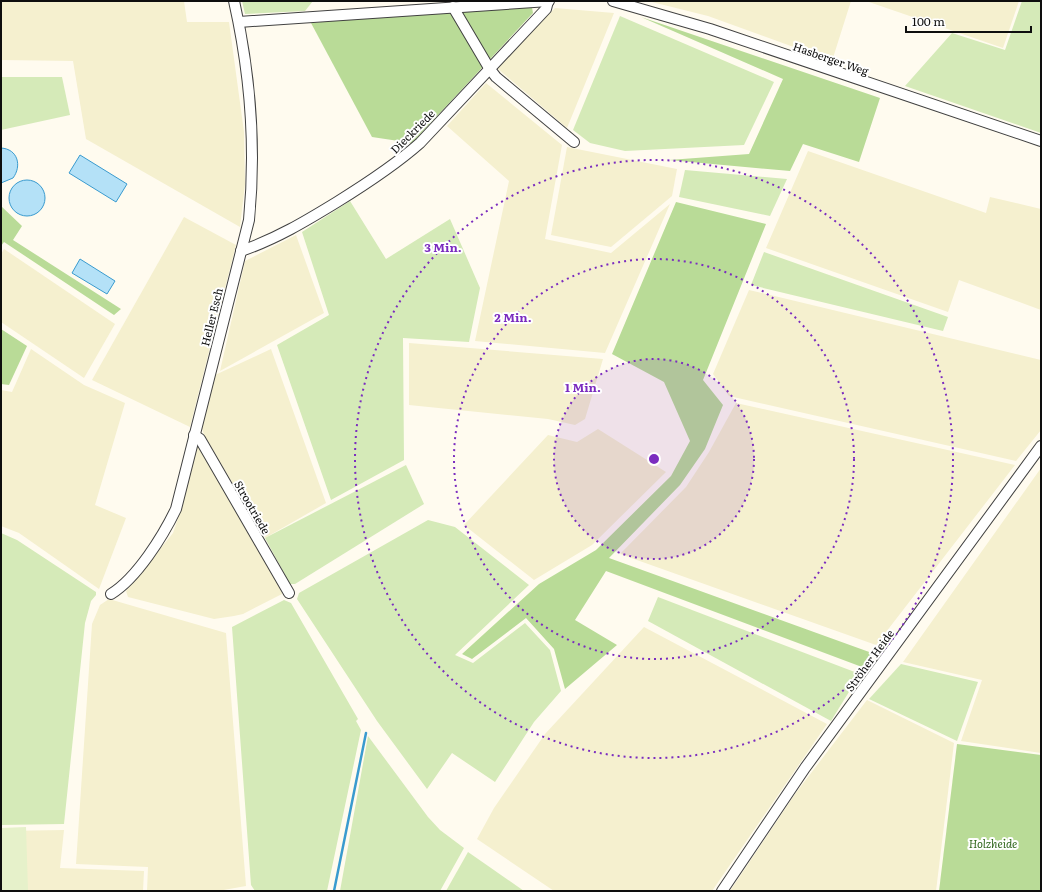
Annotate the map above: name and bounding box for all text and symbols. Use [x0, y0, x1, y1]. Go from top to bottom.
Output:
scale bar [906, 8, 1031, 34]
text: 100 m [912, 12, 945, 30]
street label: Hasberger Weg [791, 38, 872, 79]
street label: Dieckriede [386, 105, 438, 157]
text: 3 Min. [424, 238, 462, 256]
street label: Heller Esch [196, 286, 226, 348]
text: 2 Min. [494, 308, 532, 326]
text: 1 Min. [565, 378, 601, 396]
centre of rings [647, 452, 661, 466]
street label: Strootriede [231, 477, 275, 537]
street label: Ströher Heide [841, 626, 897, 694]
park label: Holzheide [969, 835, 1017, 851]

